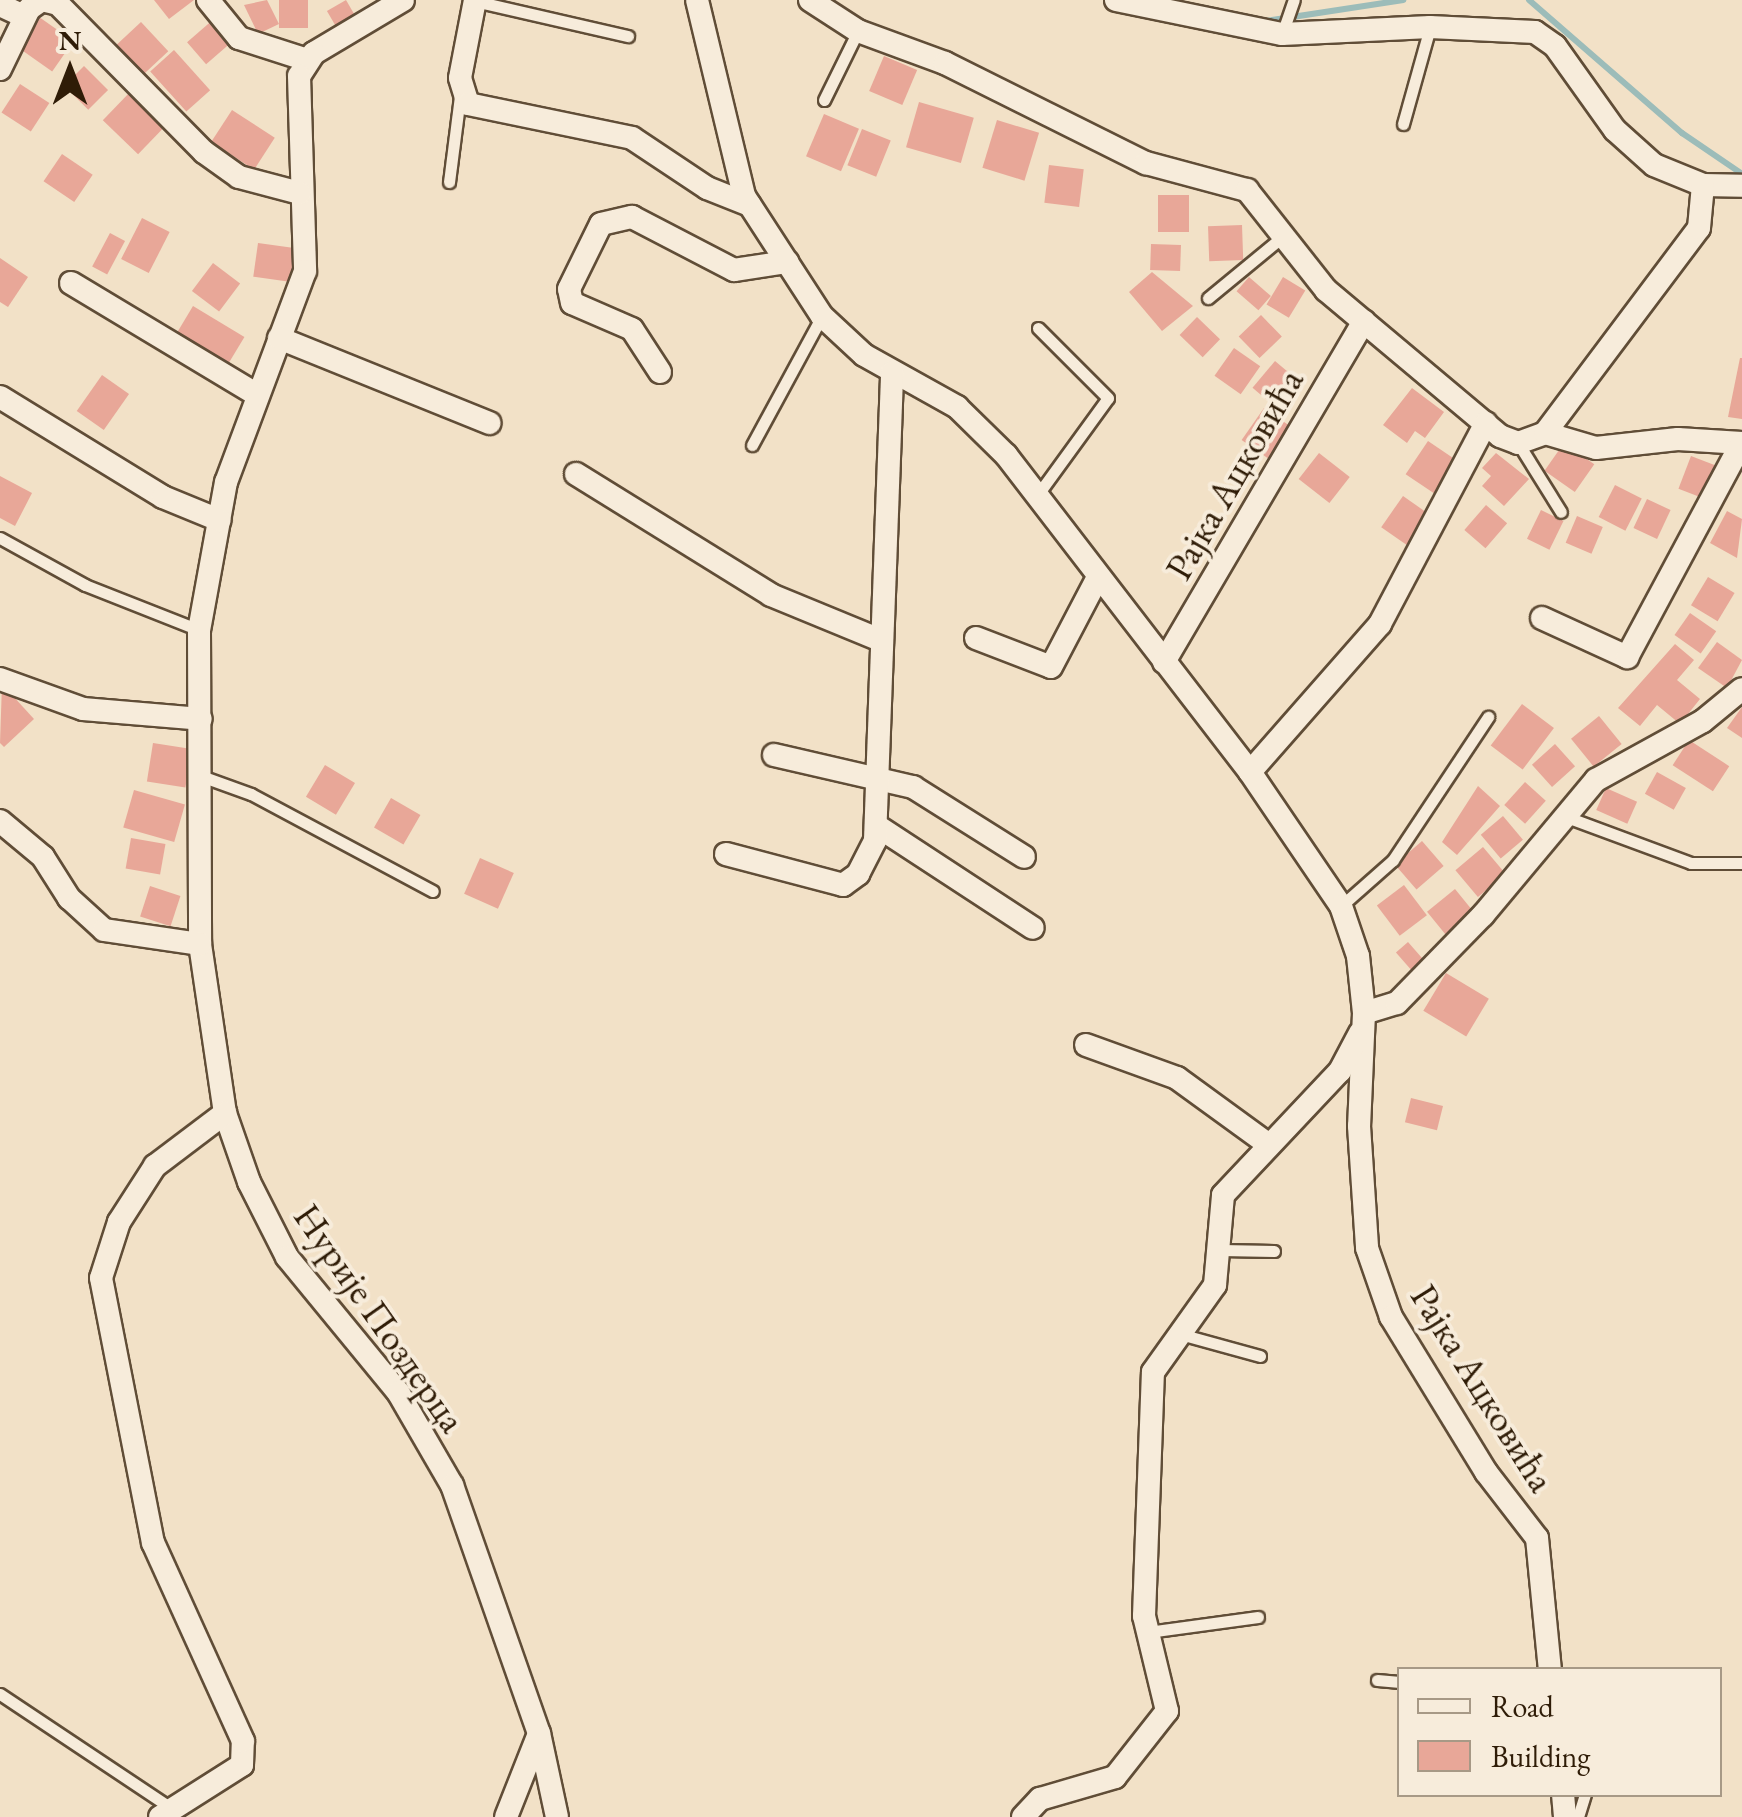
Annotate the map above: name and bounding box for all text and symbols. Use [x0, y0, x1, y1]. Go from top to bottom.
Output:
north arrow [20, 20, 120, 120]
text: N [59, 22, 81, 58]
street label: Рајка Ацковића [1155, 360, 1313, 588]
street label: Нурије Поздерца [284, 1195, 476, 1441]
street label: Рајка Ацковића [1401, 1276, 1565, 1500]
legend [1397, 1667, 1722, 1797]
text: Road [1491, 1687, 1554, 1726]
text: Building [1491, 1737, 1590, 1776]

